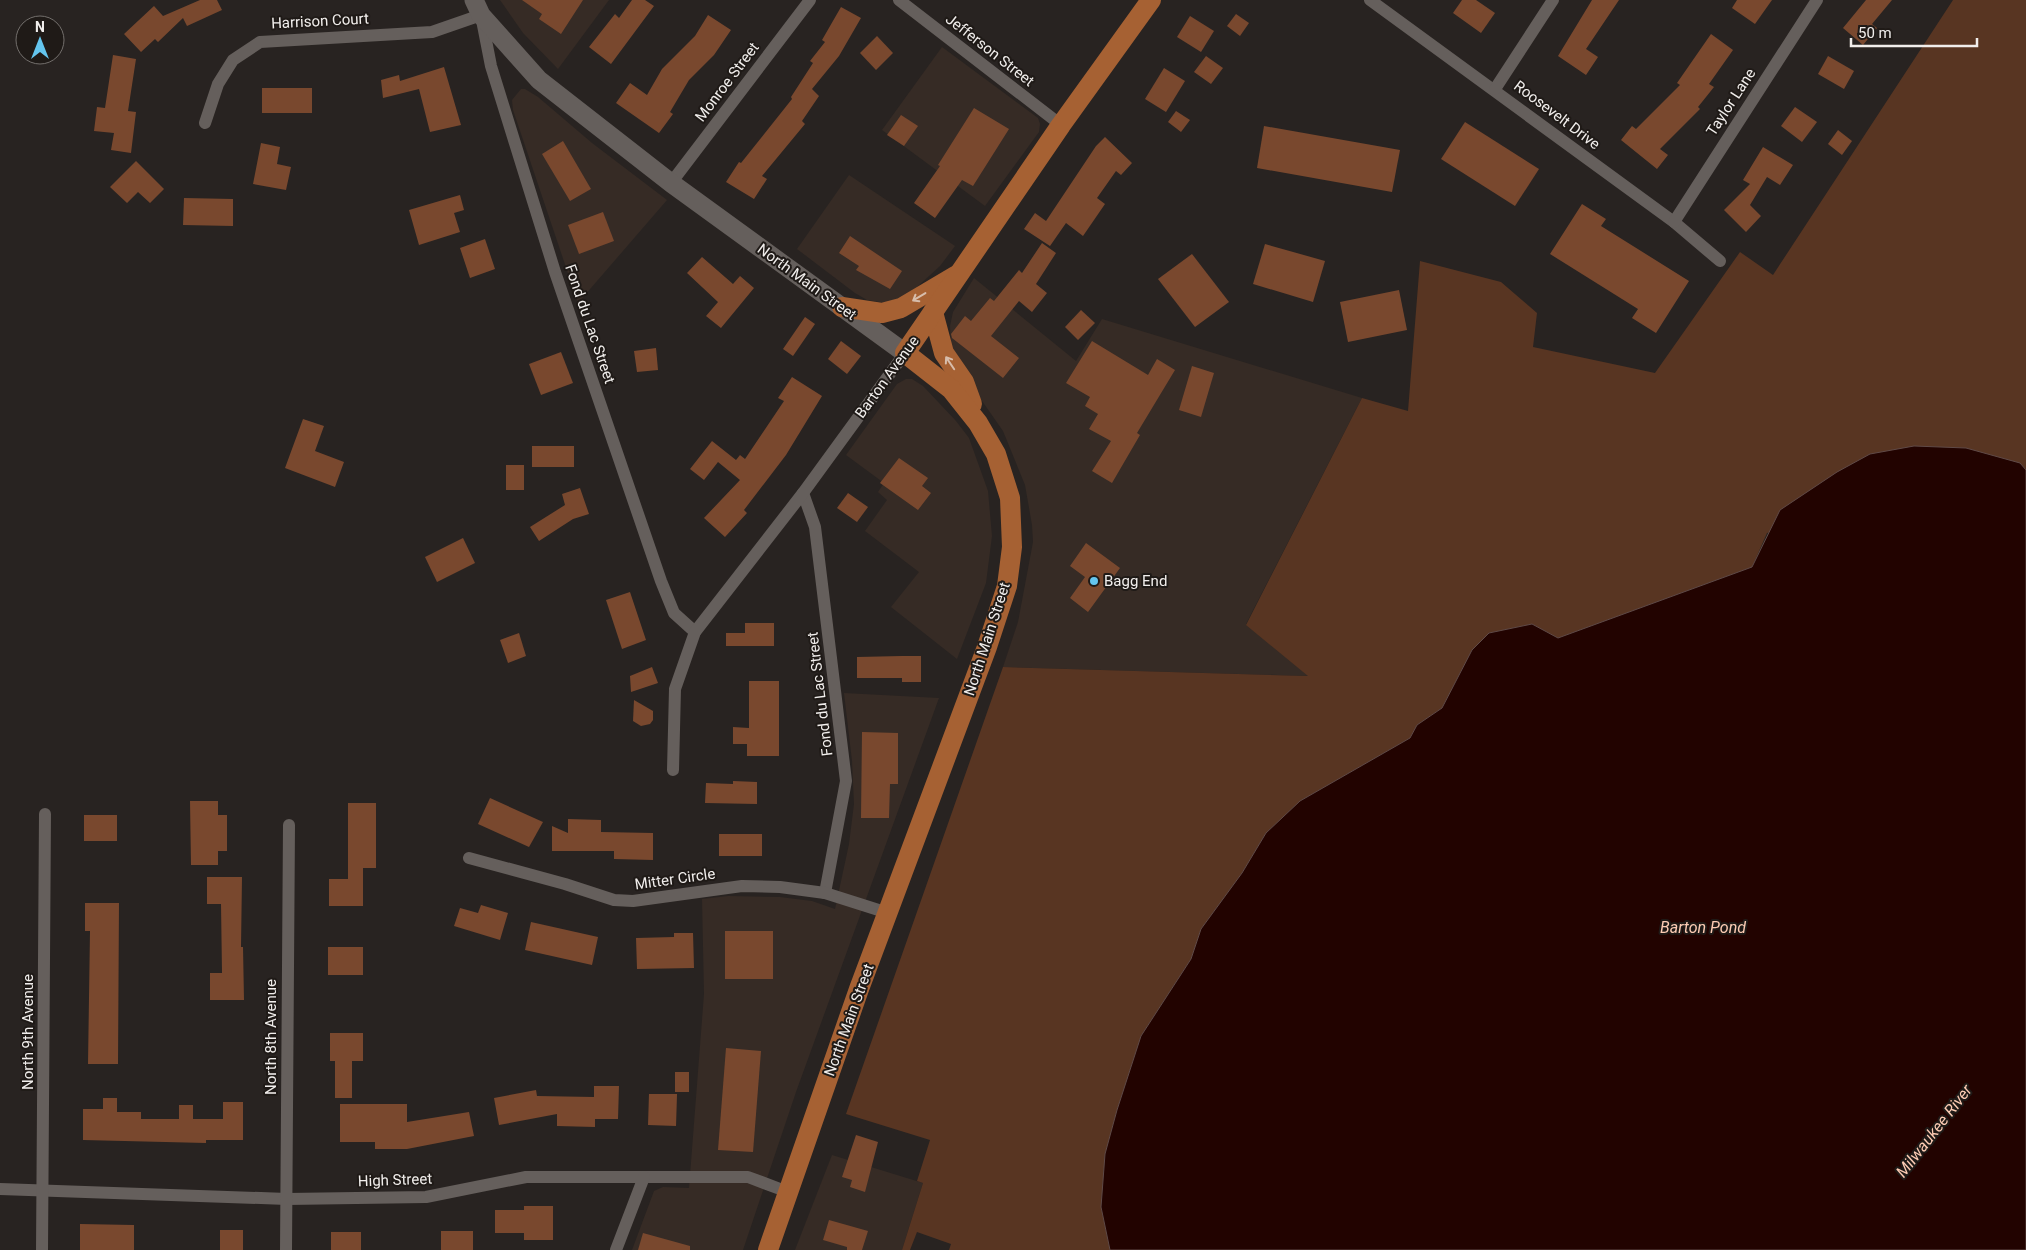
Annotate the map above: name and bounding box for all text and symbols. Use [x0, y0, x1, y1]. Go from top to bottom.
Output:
street label: Harrison Court [271, 9, 369, 33]
street label: Jefferson Street [942, 10, 1038, 90]
north arrow [15, 15, 65, 65]
scale bar [1851, 15, 1977, 47]
text: N [35, 19, 45, 35]
text: 50 m [1858, 24, 1892, 42]
street label: Monroe Street [691, 39, 763, 125]
street label: Taylor Lane [1703, 65, 1759, 139]
street label: Roosevelt Drive [1510, 77, 1604, 153]
street label: North Main Street [754, 240, 860, 324]
street label: Fond du Lac Street [561, 262, 619, 386]
one-way arrow [912, 293, 926, 303]
street label: Barton Avenue [851, 332, 923, 422]
one-way arrow [945, 356, 956, 370]
place label: Bagg End [1104, 572, 1167, 590]
marker: Bagg End [1088, 575, 1100, 587]
street label: North Main Street [960, 580, 1014, 698]
street label: Fond du Lac Street [803, 631, 837, 757]
street label: Mitter Circle [634, 864, 716, 894]
water label: Barton Pond [1660, 918, 1746, 937]
street label: North Main Street [820, 961, 878, 1079]
street label: North 9th Avenue [19, 974, 37, 1090]
street label: North 8th Avenue [262, 979, 280, 1095]
water label: Milwaukee River [1892, 1080, 1976, 1181]
street label: High Street [358, 1170, 433, 1190]

